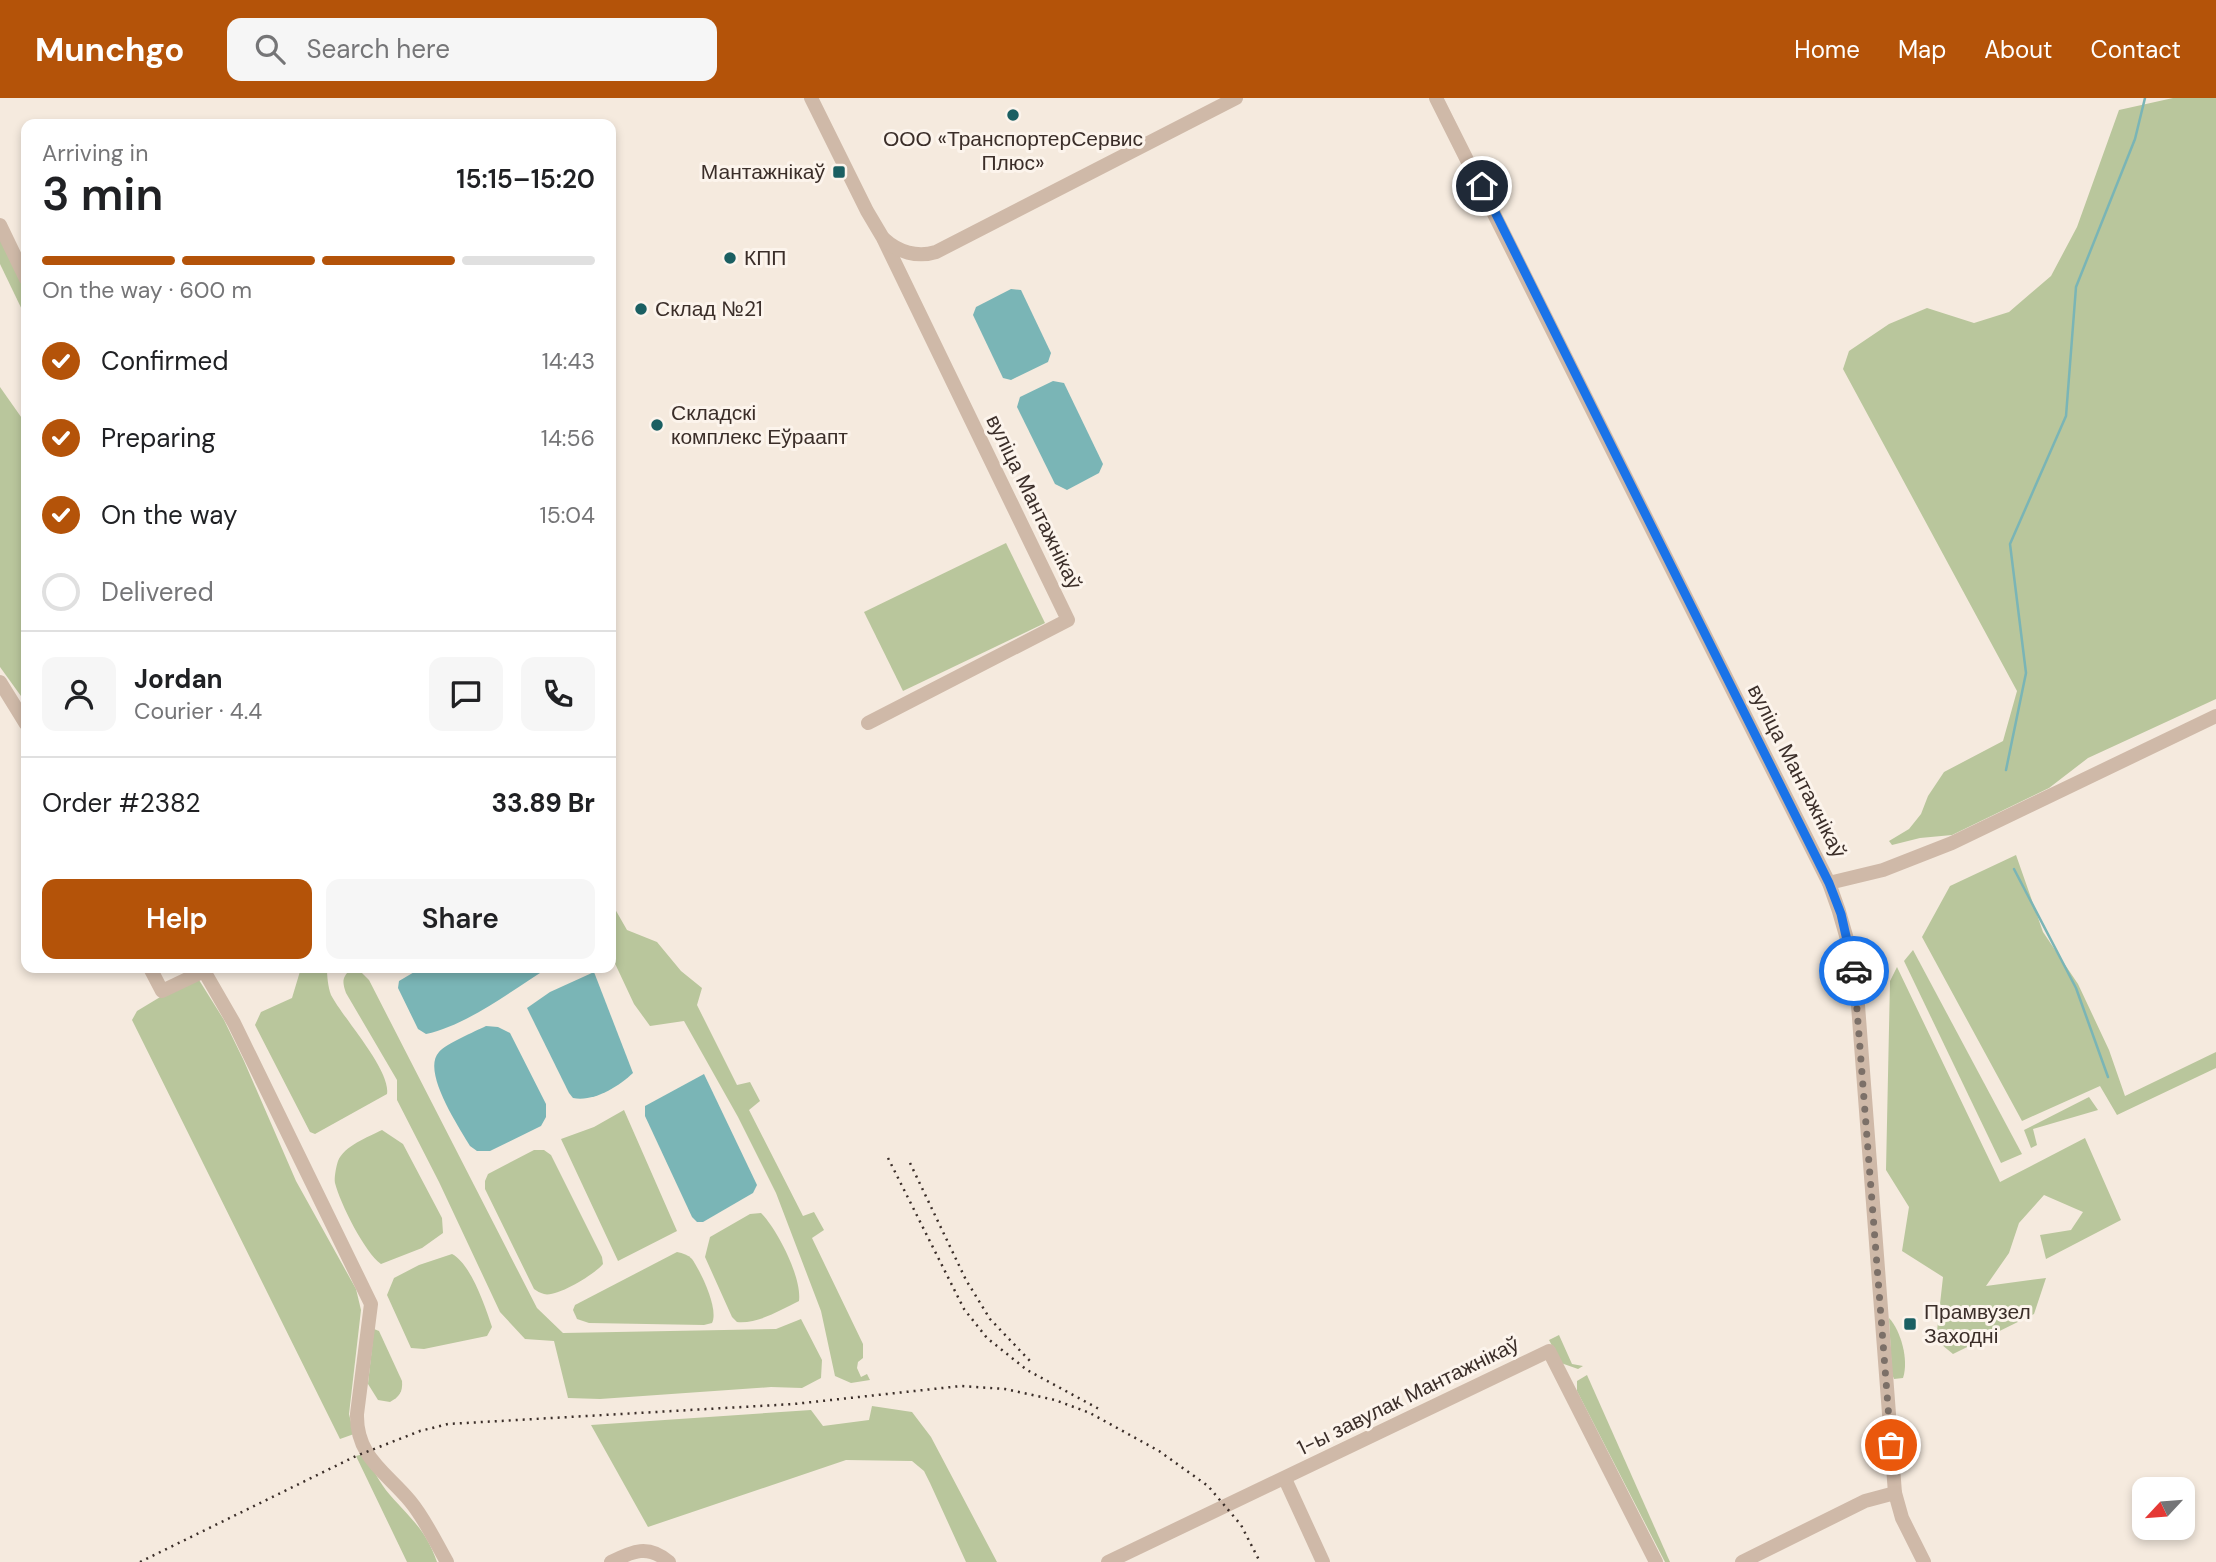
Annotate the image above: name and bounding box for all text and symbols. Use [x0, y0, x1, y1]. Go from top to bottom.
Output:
search box [227, 18, 717, 81]
text: Munchgo [35, 28, 185, 71]
icon: search [251, 30, 289, 68]
text: Search here [307, 32, 450, 66]
text: Home [1794, 34, 1860, 65]
text: Map [1898, 34, 1946, 65]
text: About [1984, 34, 2053, 65]
text: Contact [2091, 34, 2181, 65]
marker: ООО «ТранспортерСервис Плюс» [1005, 107, 1021, 123]
place label: ООО «ТранспортерСервис Плюс» [883, 125, 1143, 177]
text: Arriving in [42, 138, 148, 168]
pin [1452, 156, 1512, 216]
place label: Мантажнікаў [701, 158, 825, 186]
text: 15:15–15:20 [456, 162, 595, 196]
text: 3 min [42, 164, 163, 224]
marker: Мантажнікаў [831, 164, 847, 180]
icon: home [1463, 167, 1501, 205]
place label: КПП [744, 244, 786, 272]
marker: КПП [722, 250, 738, 266]
text: On the way · 600 m [42, 275, 252, 305]
place label: Склад №21 [655, 295, 763, 323]
marker: Склад №21 [633, 301, 649, 317]
icon: check [42, 342, 80, 380]
text: Confirmed [101, 344, 228, 378]
text: 14:43 [542, 346, 595, 376]
place label: Складскі комплекс Еўраапт [671, 399, 848, 451]
street label: вуліца Мантажнікаў [980, 410, 1089, 594]
marker: Складскі комплекс Еўраапт [649, 417, 665, 433]
icon: check [42, 419, 80, 457]
text: Preparing [101, 421, 216, 455]
text: 14:56 [541, 423, 595, 453]
icon: check [42, 496, 80, 534]
text: On the way [101, 498, 237, 532]
text: 15:04 [539, 500, 595, 530]
text: Delivered [101, 575, 214, 609]
button: person [42, 657, 116, 731]
button: chat [429, 657, 503, 731]
button: phone [521, 657, 595, 731]
text: Jordan [134, 662, 223, 696]
street label: вуліца Мантажнікаў [1741, 679, 1853, 863]
text: Courier · 4.4 [134, 696, 262, 726]
text: Order #2382 [42, 786, 200, 820]
text: 33.89 Br [491, 786, 595, 820]
button: Help [42, 879, 312, 959]
button: Share [326, 879, 595, 959]
courier [1819, 936, 1889, 1006]
icon: car [1835, 952, 1873, 990]
place label: Прамвузел Заходні [1924, 1298, 2031, 1350]
marker: Прамвузел Заходні [1902, 1316, 1918, 1332]
street label: 1-ы завулак Мантажнікаў [1292, 1330, 1524, 1462]
pin [1861, 1415, 1921, 1475]
icon: bag [1872, 1426, 1910, 1464]
north arrow [2132, 1477, 2194, 1540]
map controls [2132, 1477, 2195, 1540]

